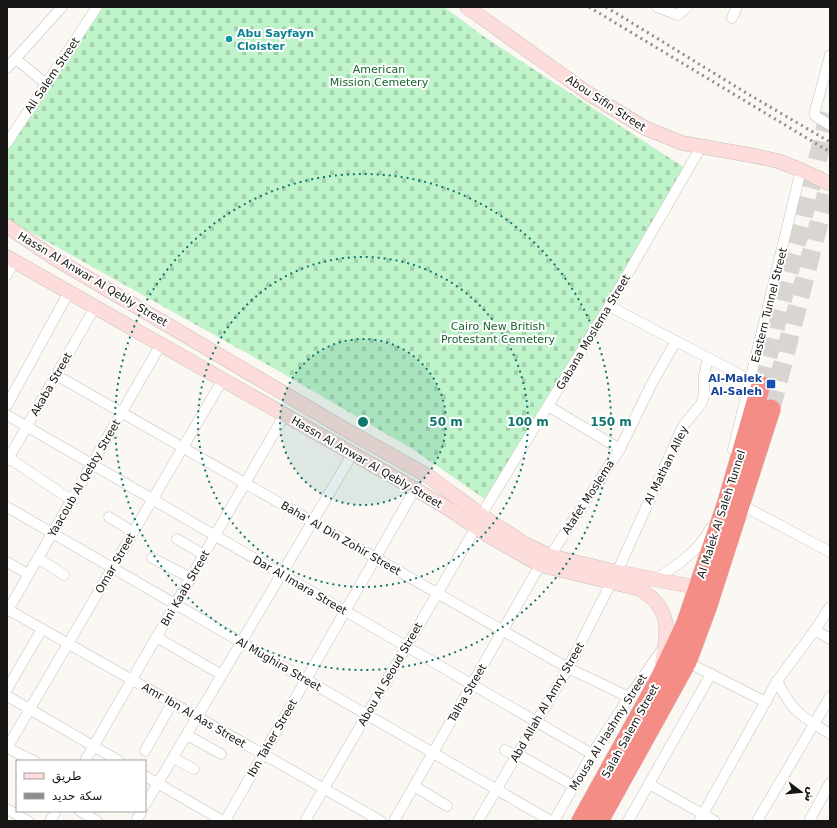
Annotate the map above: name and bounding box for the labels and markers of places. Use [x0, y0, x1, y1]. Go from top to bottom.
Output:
place label: Abu Sayfayn Cloister [237, 27, 314, 53]
marker: Abu Sayfayn Cloister [224, 34, 234, 44]
place label: Al-Malek Al-Saleh [708, 372, 763, 398]
marker: Al-Malek Al-Saleh [765, 378, 777, 390]
centre of rings [356, 415, 370, 429]

